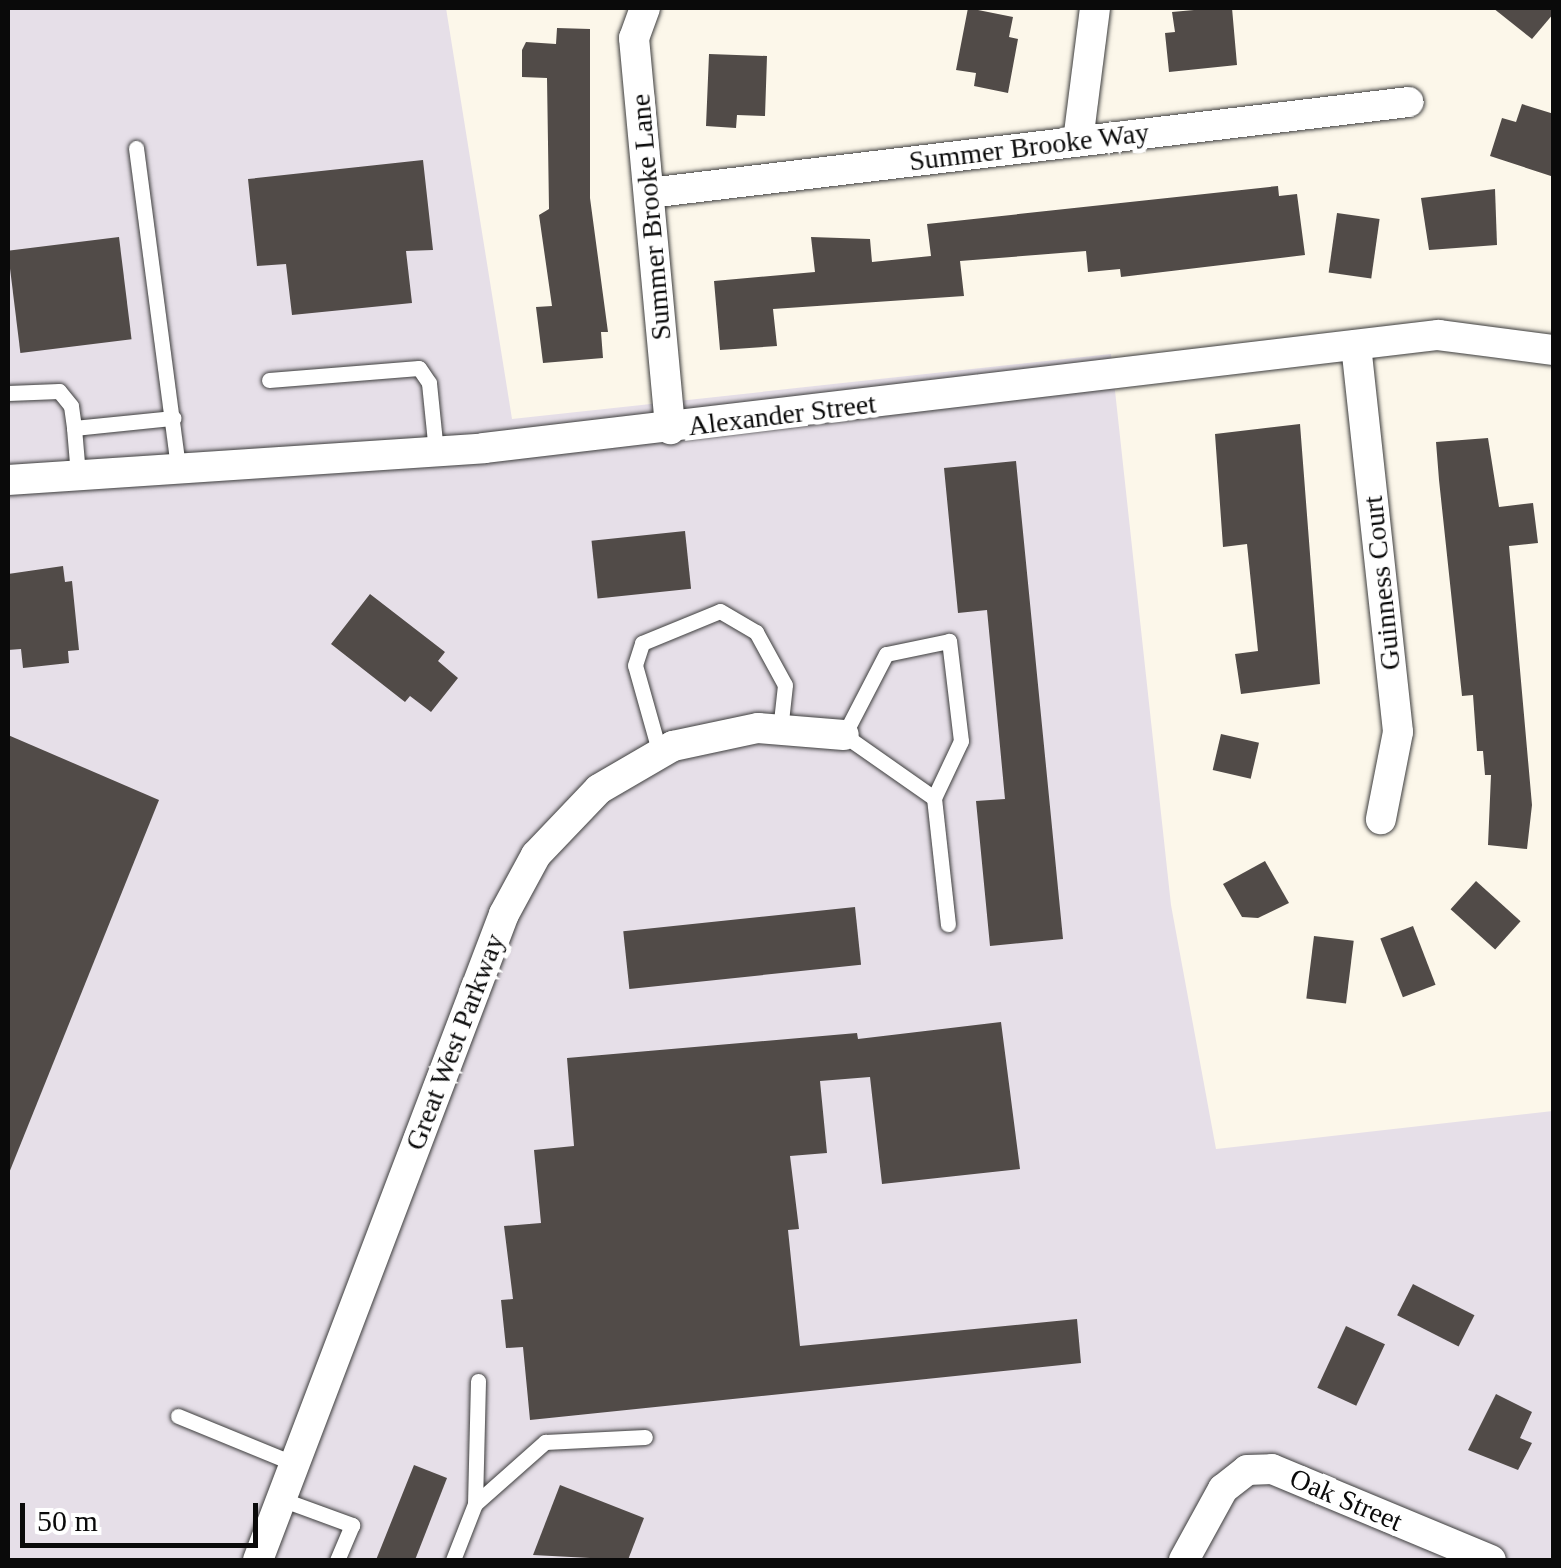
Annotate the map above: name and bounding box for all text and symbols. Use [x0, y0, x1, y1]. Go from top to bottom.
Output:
street label: Summer Brooke Lane [623, 92, 679, 342]
street label: Summer Brooke Way [907, 116, 1151, 178]
street label: Alexander Street [686, 387, 878, 443]
street label: Guinness Court [1356, 494, 1408, 672]
street label: Great West Parkway [398, 929, 512, 1155]
street label: Oak Street [1285, 1461, 1407, 1539]
scale bar [25, 1483, 262, 1545]
text: 50 m [37, 1504, 98, 1537]

